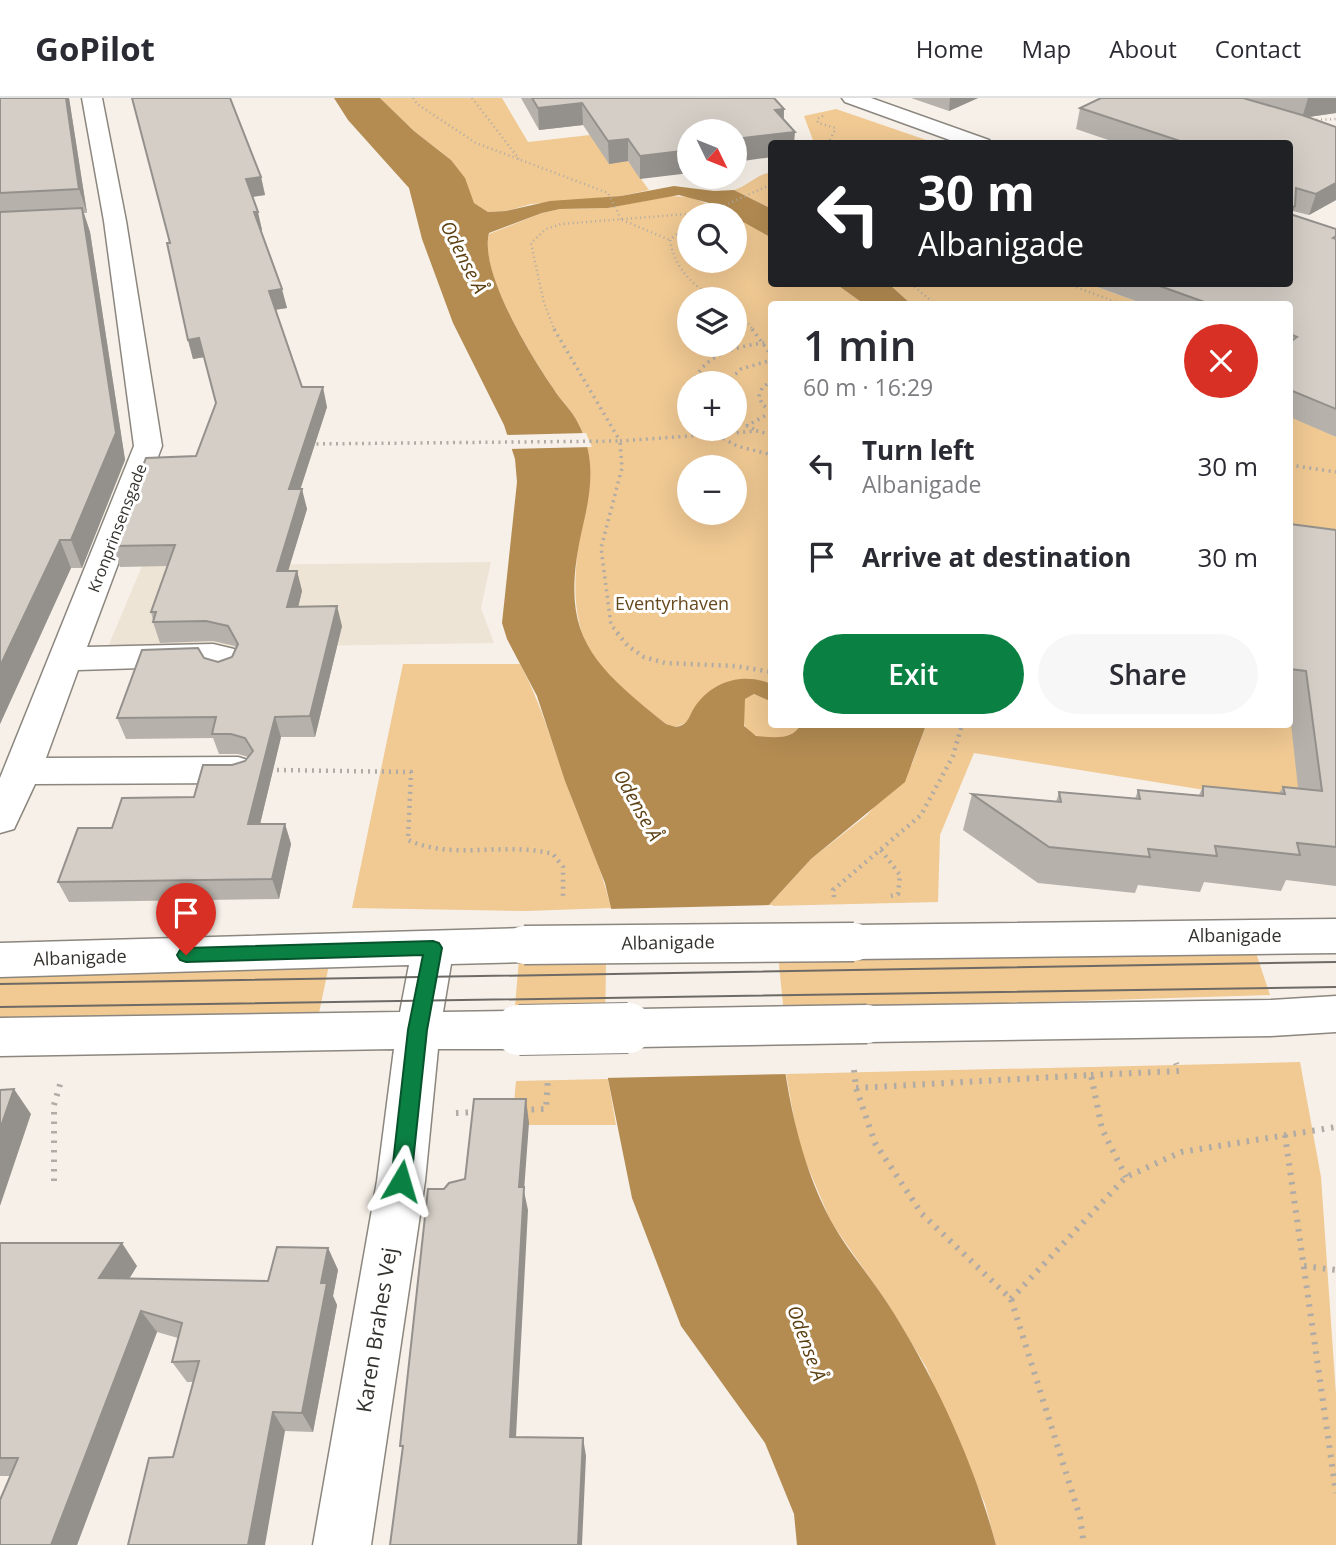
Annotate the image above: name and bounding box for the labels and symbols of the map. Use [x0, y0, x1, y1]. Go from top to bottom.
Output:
north arrow [677, 119, 747, 189]
water label: Odense Å [435, 216, 493, 298]
street label: Kronprinsensgade [82, 460, 152, 596]
park label: Eventyrhaven [615, 591, 729, 615]
water label: Odense Å [608, 764, 668, 846]
pin [156, 883, 216, 955]
street label: Albanigade [1188, 923, 1282, 947]
street label: Albanigade [621, 929, 715, 955]
street label: Albanigade [33, 943, 127, 971]
position arrow [364, 1144, 438, 1218]
street label: Karen Brahes Vej [349, 1245, 403, 1414]
water label: Odense Å [781, 1302, 833, 1384]

